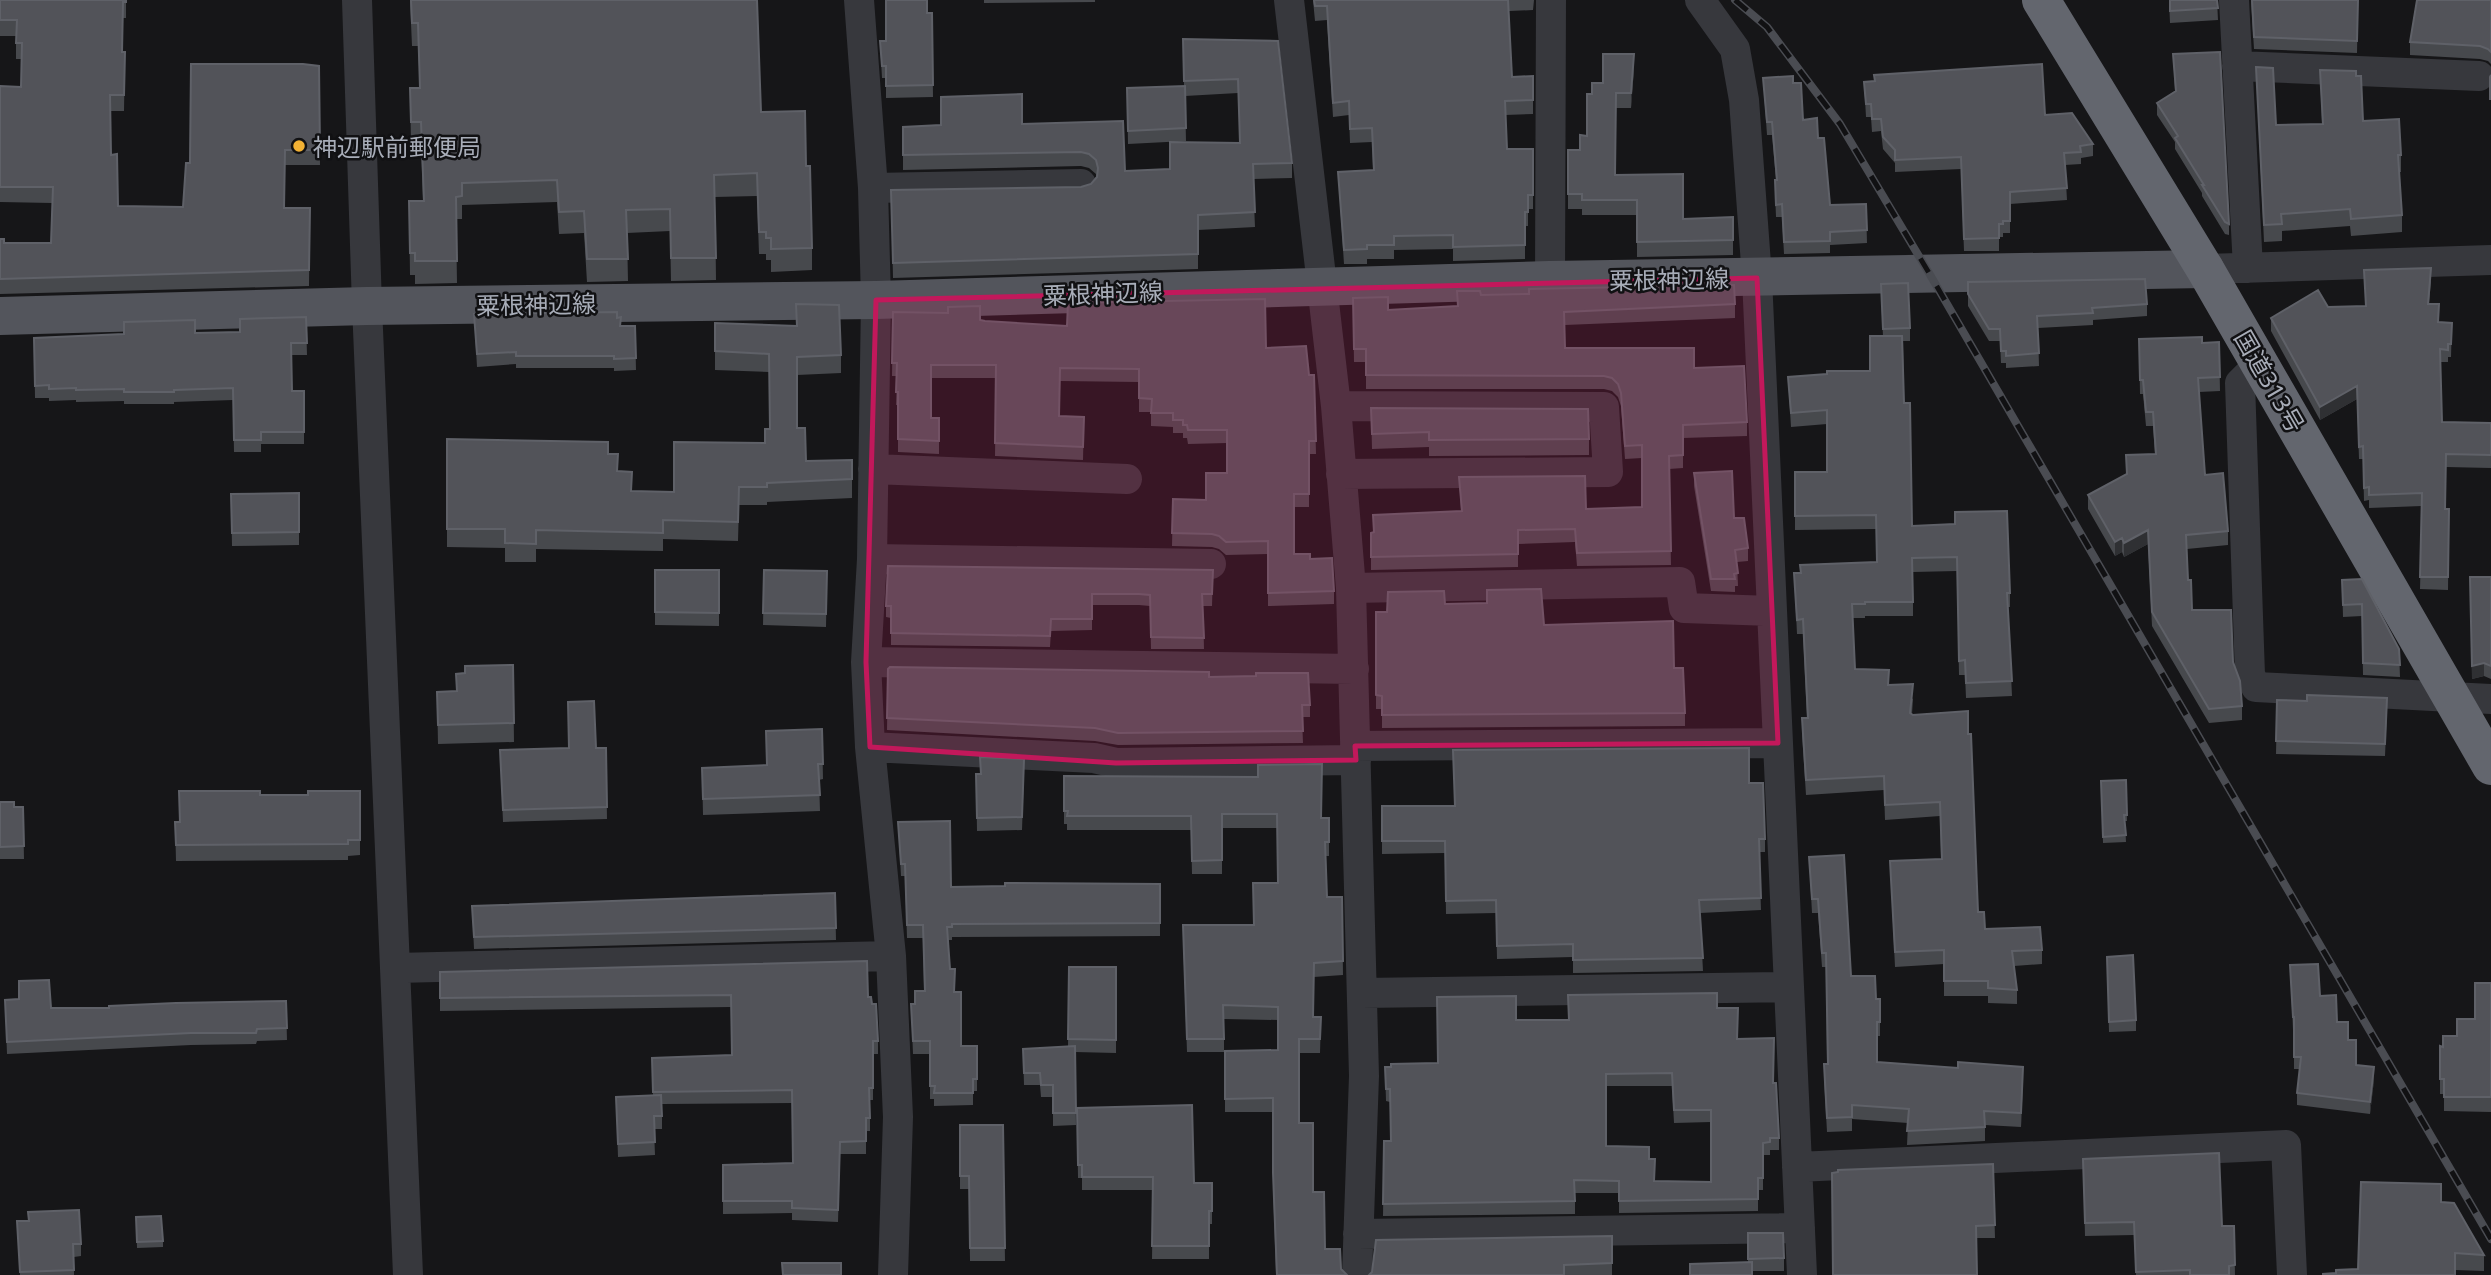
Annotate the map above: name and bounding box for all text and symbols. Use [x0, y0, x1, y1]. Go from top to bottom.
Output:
place label: 神辺駅前郵便局 [313, 130, 481, 163]
marker: 神辺駅前郵便局 [291, 138, 307, 154]
street label: 粟根神辺線 [1609, 261, 1729, 297]
street label: 粟根神辺線 [1042, 274, 1164, 312]
street label: 粟根神辺線 [476, 286, 596, 322]
street label: 国道313号 [2227, 324, 2313, 438]

